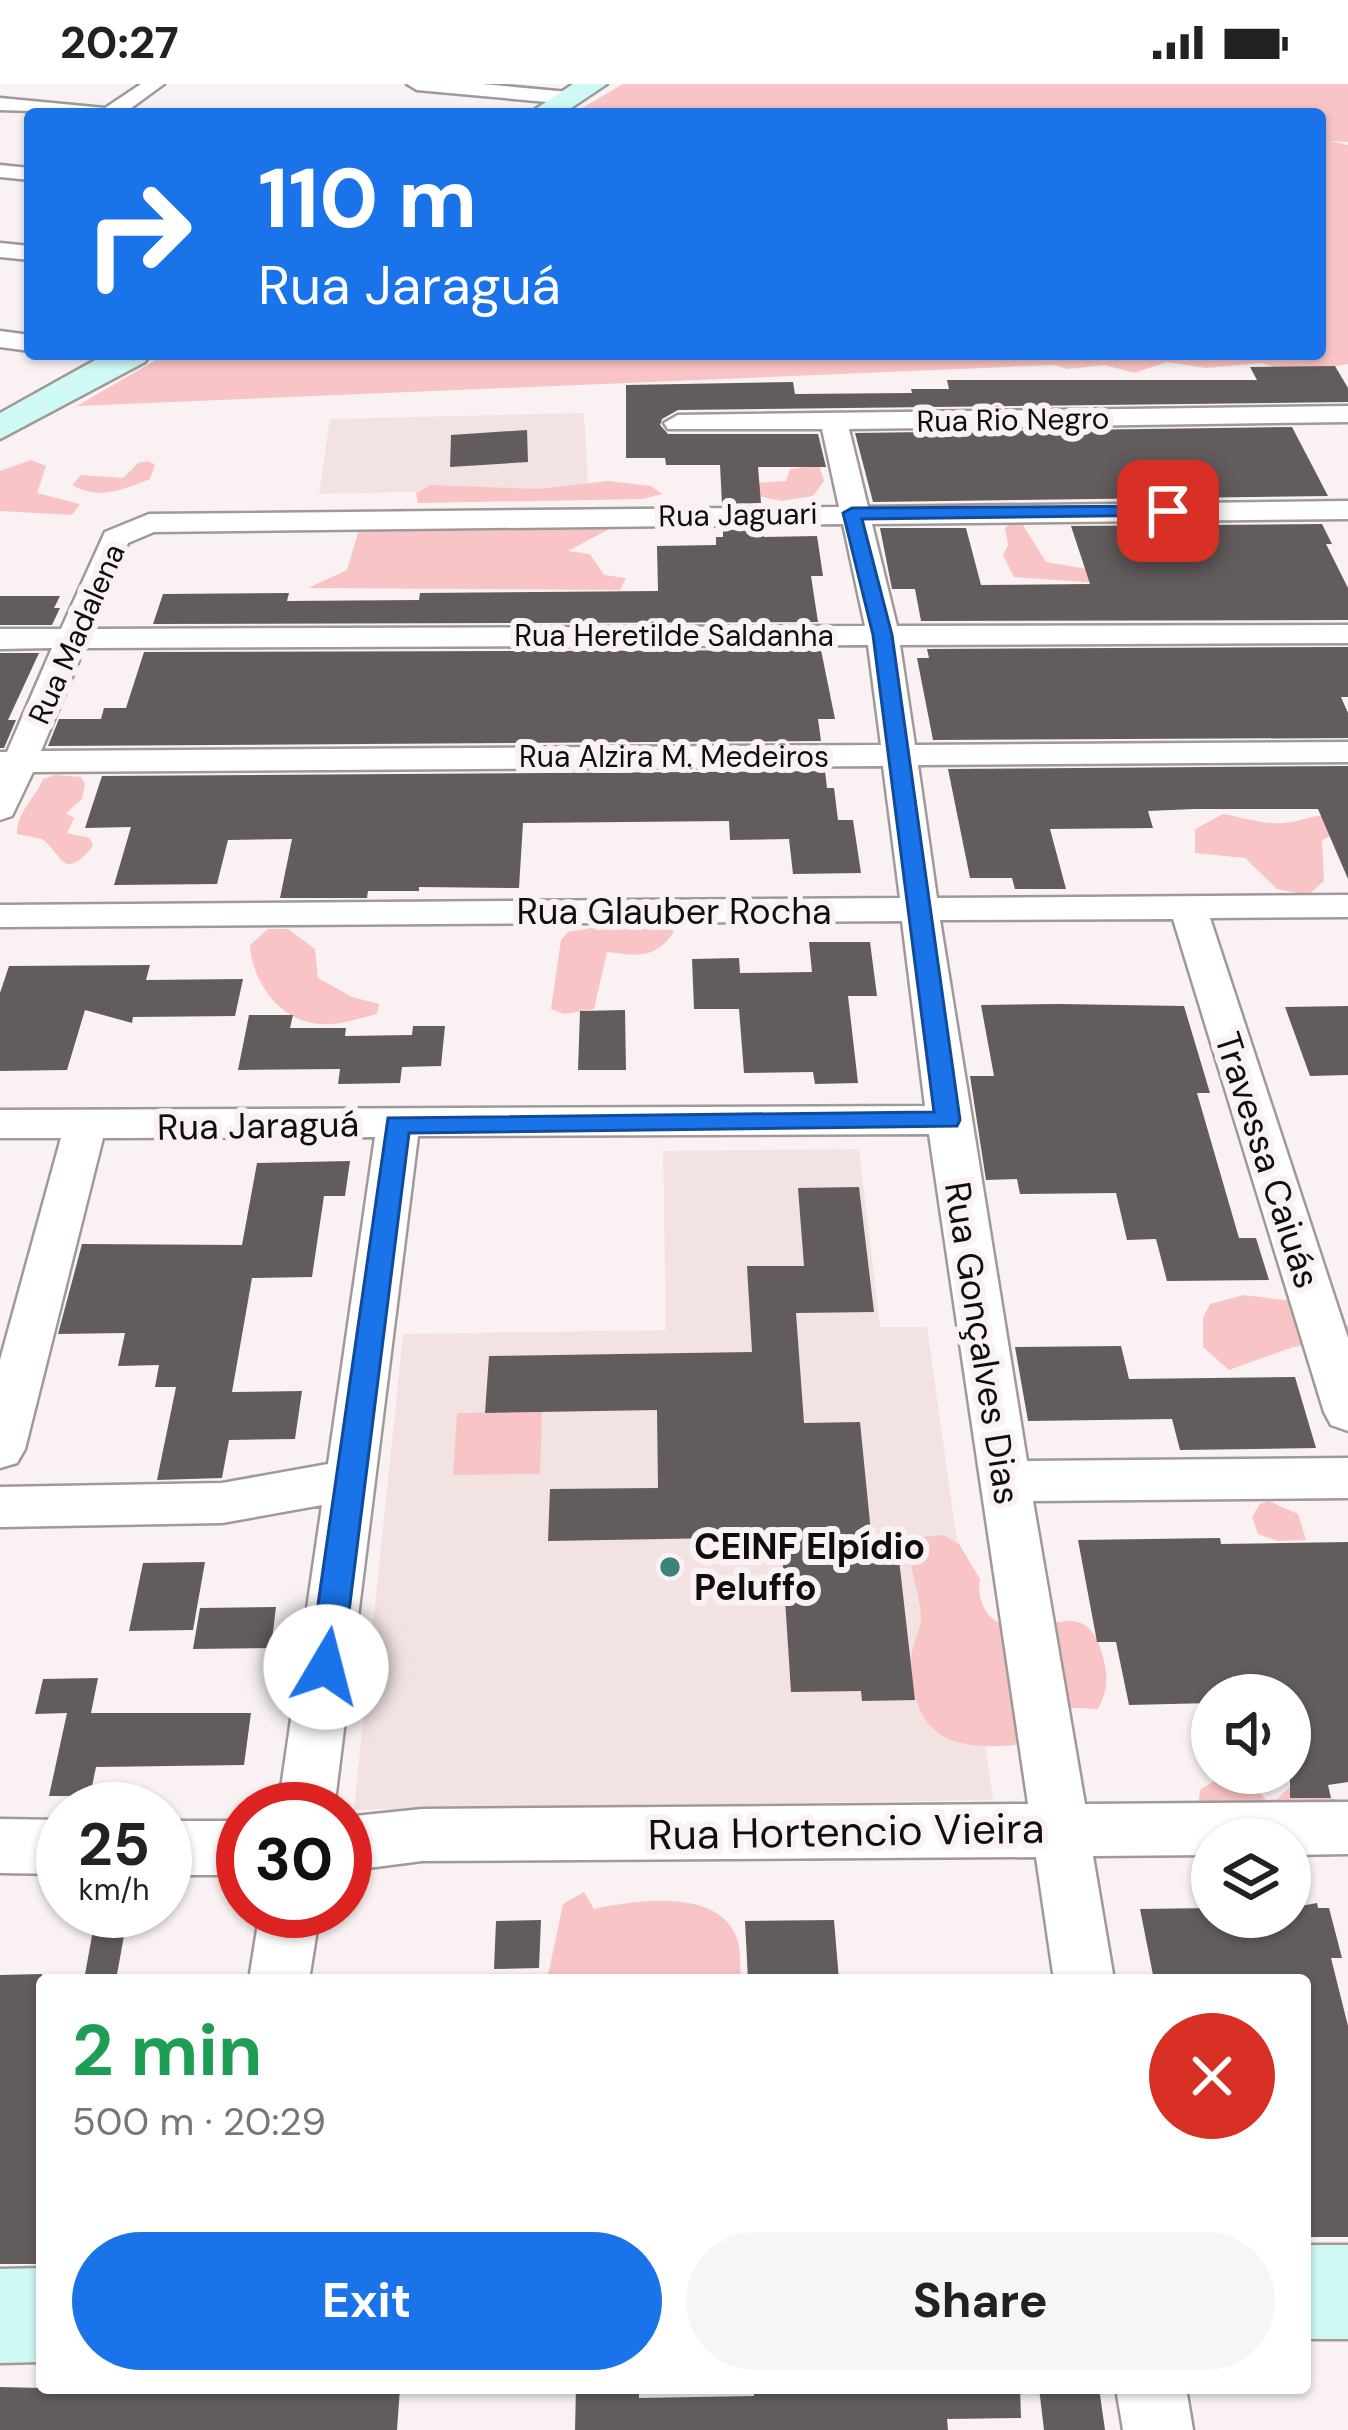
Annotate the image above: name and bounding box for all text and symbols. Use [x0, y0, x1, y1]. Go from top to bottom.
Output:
text: 20:27 [60, 13, 179, 72]
text: 110 m [258, 144, 477, 253]
icon: right [60, 156, 216, 312]
text: Rua Jaraguá [258, 250, 561, 321]
street label: Rua Rio Negro [916, 398, 1110, 441]
pin [1117, 460, 1219, 562]
icon: arrive [1135, 478, 1201, 544]
street label: Rua Jaguari [658, 494, 818, 535]
street label: Rua Madalena [19, 538, 134, 730]
street label: Rua Heretilde Saldanha [514, 616, 834, 655]
street label: Rua Alzira M. Medeiros [519, 737, 829, 776]
street label: Rua Glauber Rocha [516, 888, 832, 935]
street label: Travessa Caiuás [1204, 1026, 1331, 1294]
street label: Rua Jaraguá [157, 1100, 359, 1151]
street label: Rua Gonçalves Dias [934, 1178, 1031, 1508]
place label: CEINF Elpídio Peluffo [694, 1523, 925, 1611]
marker: CEINF Elpídio Peluffo [657, 1554, 683, 1580]
position arrow [263, 1604, 389, 1730]
map controls [1191, 1674, 1311, 1938]
button: sound [1191, 1674, 1311, 1794]
speed limit sign: 30 [216, 1782, 372, 1938]
street label: Rua Hortencio Vieira [647, 1801, 1045, 1862]
text: 25 [78, 1805, 150, 1884]
button: layers [1191, 1818, 1311, 1938]
text: km/h [79, 1870, 149, 1909]
text: 2 min [72, 2004, 262, 2097]
button: close [1149, 2013, 1275, 2139]
text: 500 m · 20:29 [72, 2096, 326, 2147]
button: Exit [72, 2232, 662, 2370]
button: Share [686, 2232, 1275, 2370]

